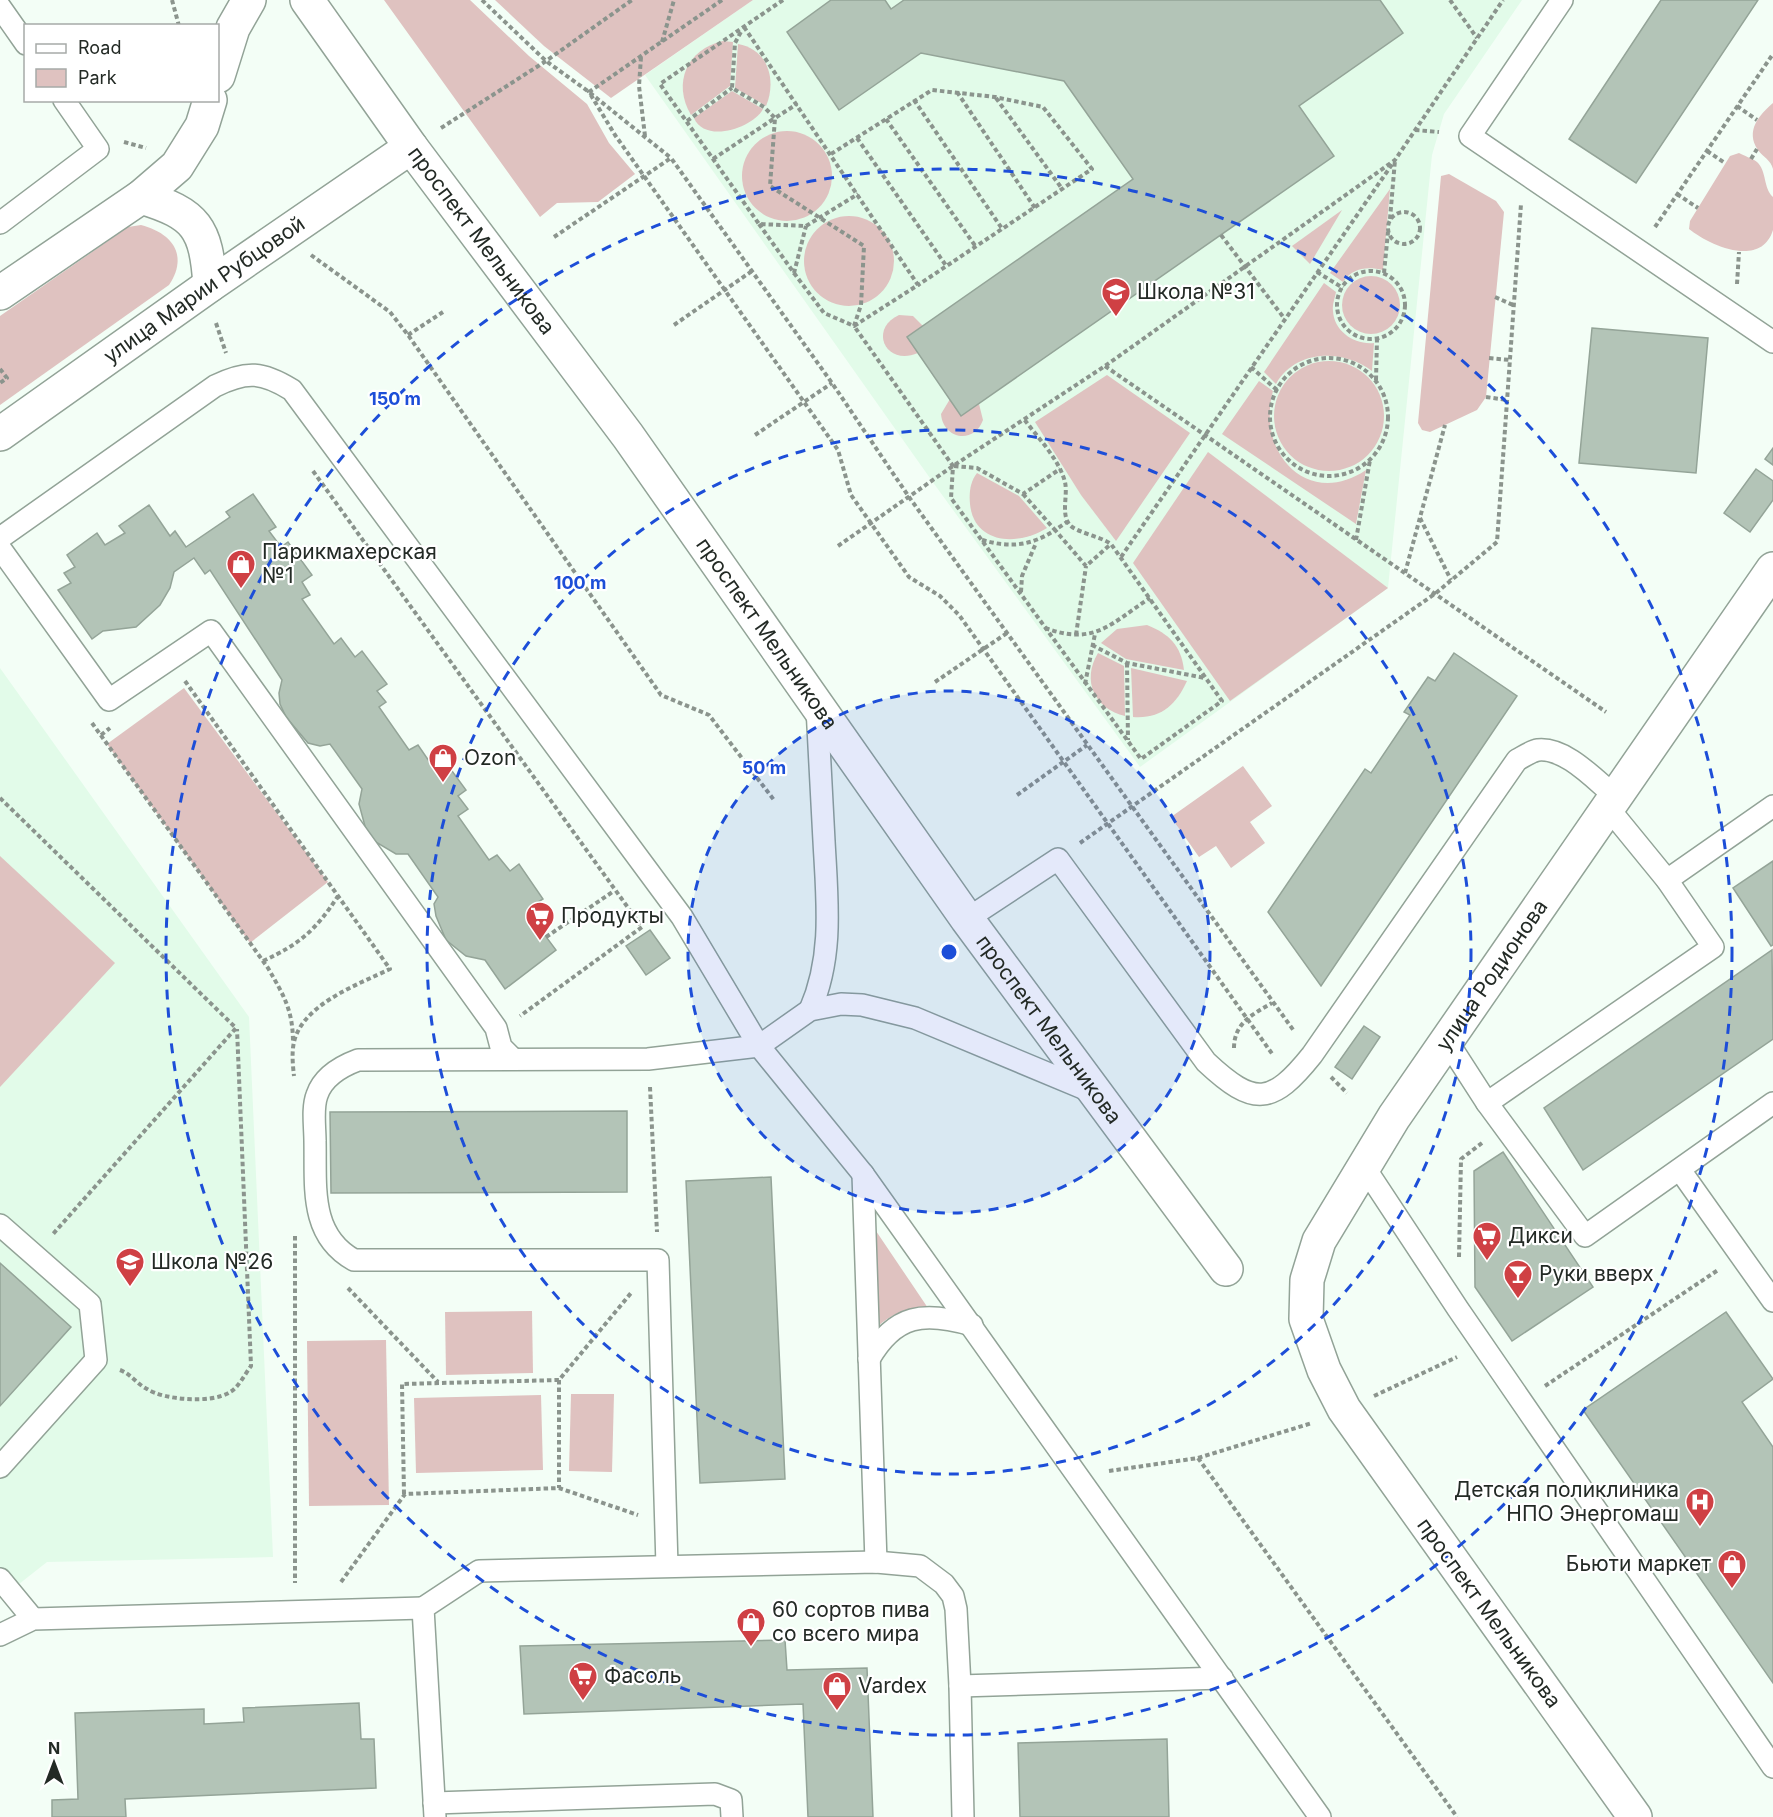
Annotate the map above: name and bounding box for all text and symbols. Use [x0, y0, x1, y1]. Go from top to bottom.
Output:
legend [24, 24, 219, 102]
text: Road [78, 37, 121, 58]
text: Park [78, 67, 117, 88]
street label: проспект Мельникова [403, 141, 560, 339]
street label: улица Марии Рубцовой [99, 211, 309, 368]
school or university icon: Школа №31 [1100, 276, 1132, 318]
place label: Школа №31 [1137, 279, 1255, 304]
text: 150 m [369, 388, 421, 409]
street label: проспект Мельникова [691, 533, 843, 734]
place label: Парикмахерская №1 [262, 539, 437, 588]
shop icon: Парикмахерская №1 [225, 548, 257, 590]
text: 100 m [554, 572, 606, 593]
shop icon: Ozon [427, 742, 459, 784]
place label: Ozon [464, 745, 516, 770]
text: 50 m [742, 757, 786, 778]
street label: улица Родионова [1431, 895, 1553, 1056]
supermarket icon: Продукты [524, 900, 556, 942]
place label: Продукты [561, 903, 664, 928]
street label: проспект Мельникова [971, 930, 1127, 1128]
centre of rings [939, 942, 959, 962]
supermarket icon: Дикси [1471, 1220, 1503, 1262]
place label: Дикси [1508, 1223, 1573, 1248]
school or university icon: Школа №26 [114, 1246, 146, 1288]
place label: Школа №26 [151, 1249, 273, 1274]
bar icon: Руки вверх [1502, 1258, 1534, 1300]
place label: Руки вверх [1539, 1261, 1654, 1286]
place label: Детская поликлиника НПО Энергомаш [1454, 1477, 1679, 1526]
hospital icon: Детская поликлиника НПО Энергомаш [1684, 1486, 1716, 1528]
street label: проспект Мельникова [1412, 1513, 1567, 1712]
shop icon: Бьюти маркет [1716, 1548, 1748, 1590]
place label: Бьюти маркет [1566, 1551, 1711, 1576]
place label: 60 сортов пива со всего мира [772, 1597, 930, 1646]
shop icon: 60 сортов пива со всего мира [735, 1606, 767, 1648]
supermarket icon: Фасоль [567, 1660, 599, 1702]
place label: Фасоль [604, 1663, 682, 1688]
shop icon: Vardex [821, 1670, 853, 1712]
place label: Vardex [858, 1673, 927, 1698]
north arrow [24, 1733, 84, 1793]
text: N [48, 1738, 60, 1758]

